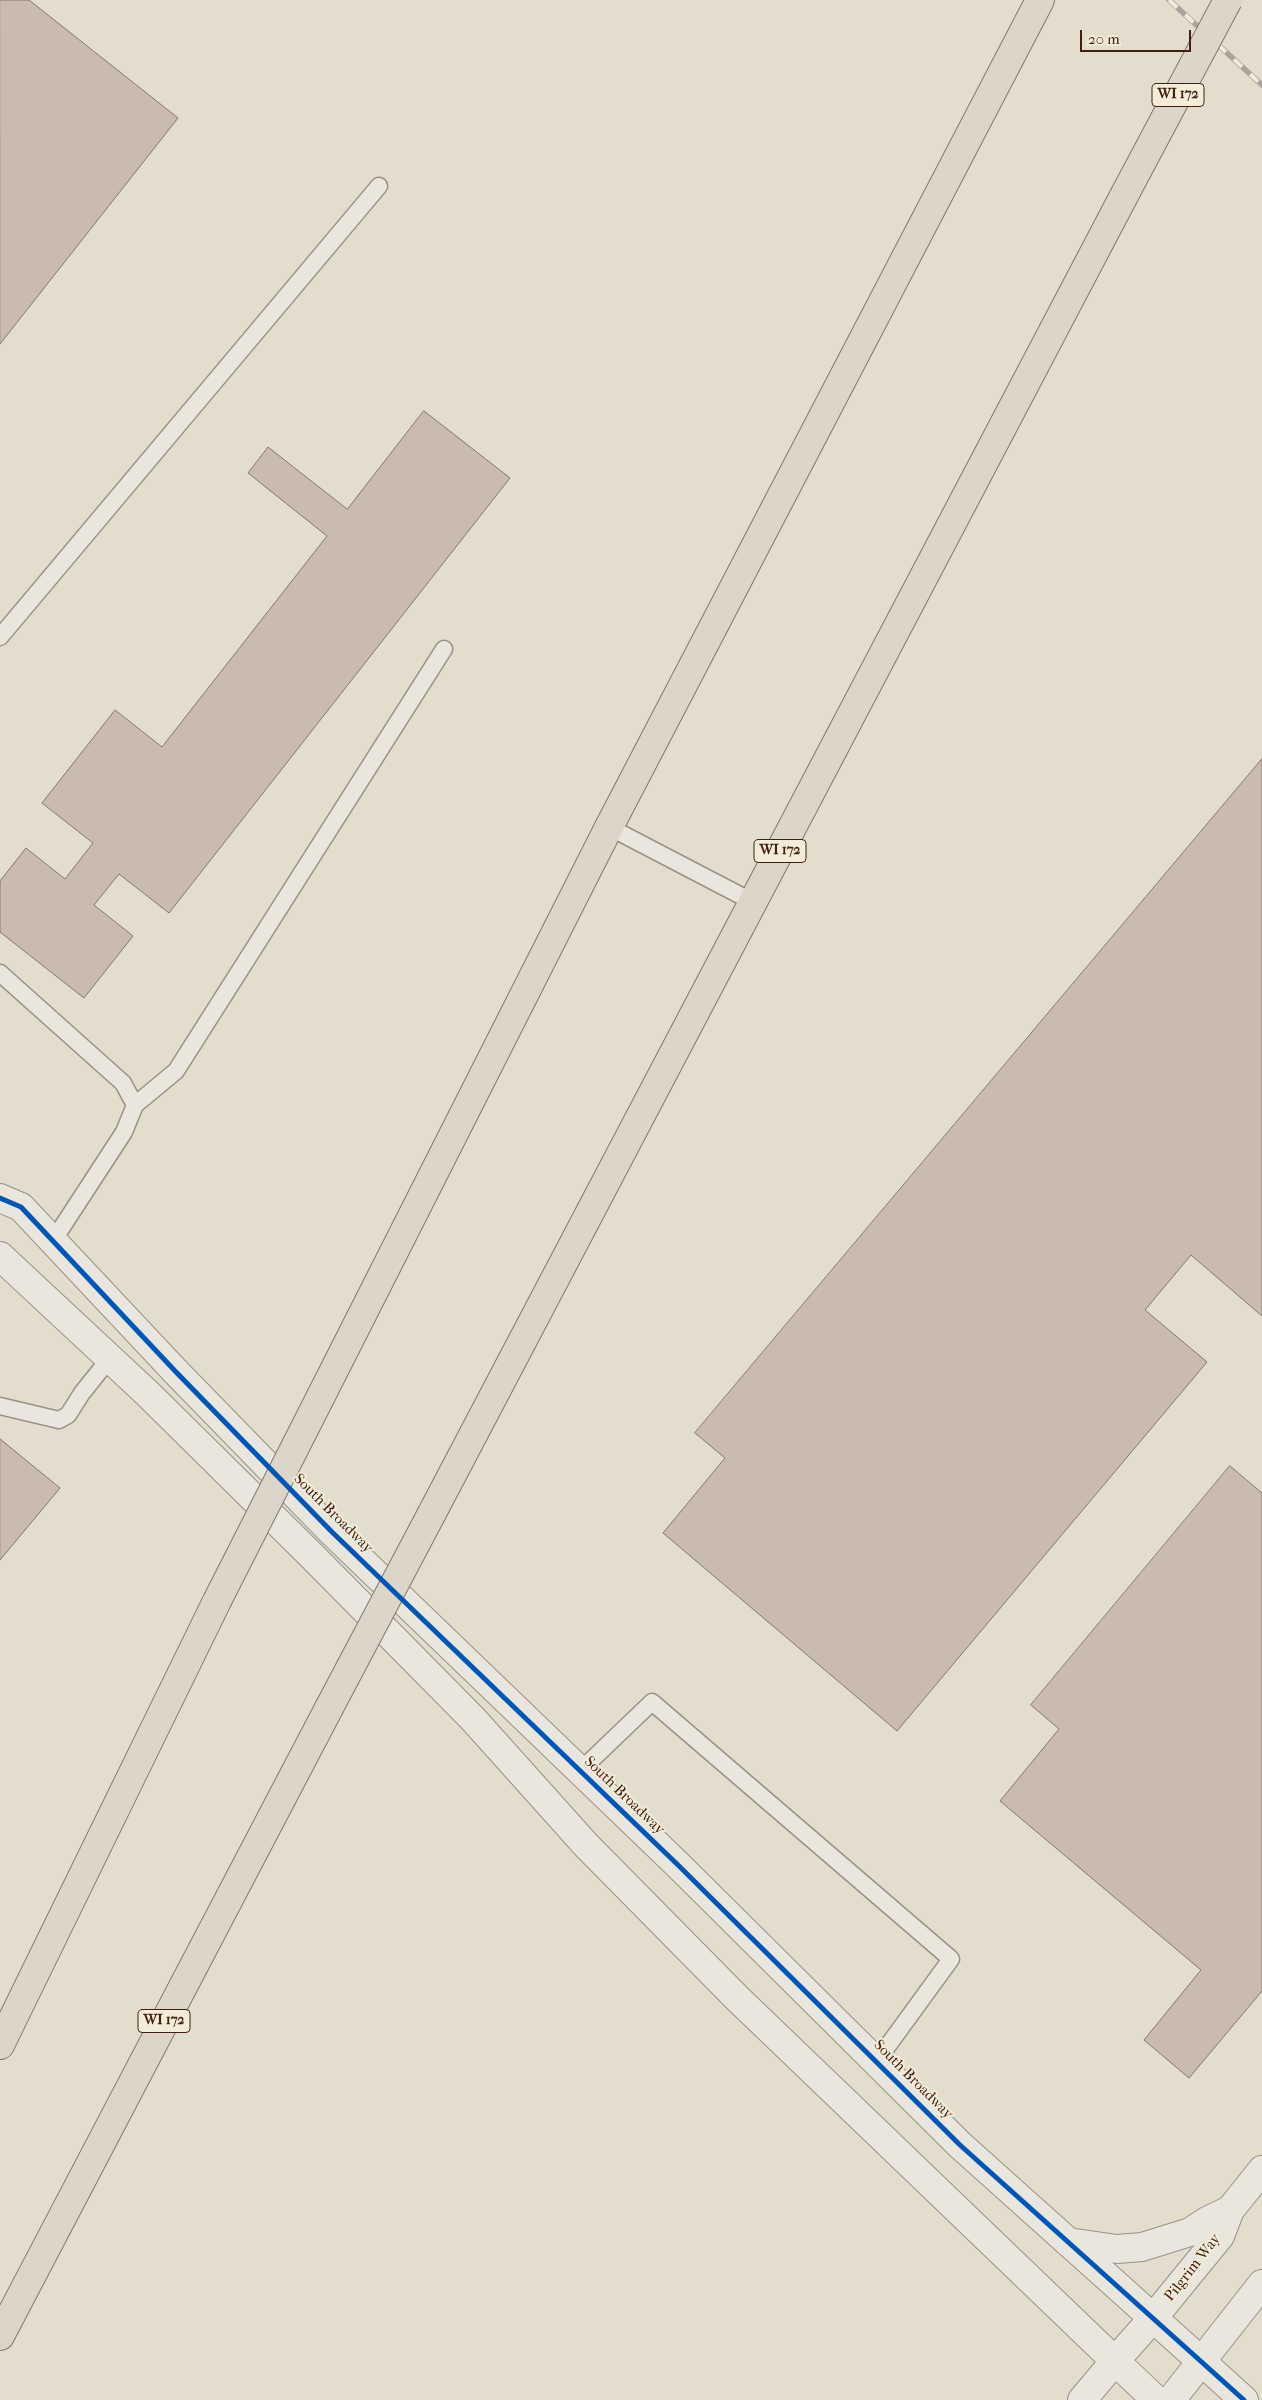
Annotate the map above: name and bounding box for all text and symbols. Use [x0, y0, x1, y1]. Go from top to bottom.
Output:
scale bar [1082, 20, 1193, 52]
text: 20 m [1088, 30, 1120, 48]
road number: WI 172 [1152, 84, 1204, 106]
road number: WI 172 [754, 839, 806, 862]
street label: South Broadway [290, 1471, 376, 1557]
street label: South Broadway [580, 1753, 668, 1839]
road number: WI 172 [138, 2010, 190, 2032]
street label: South Broadway [870, 2037, 956, 2123]
street label: Pilgrim Way [1161, 2231, 1225, 2305]

